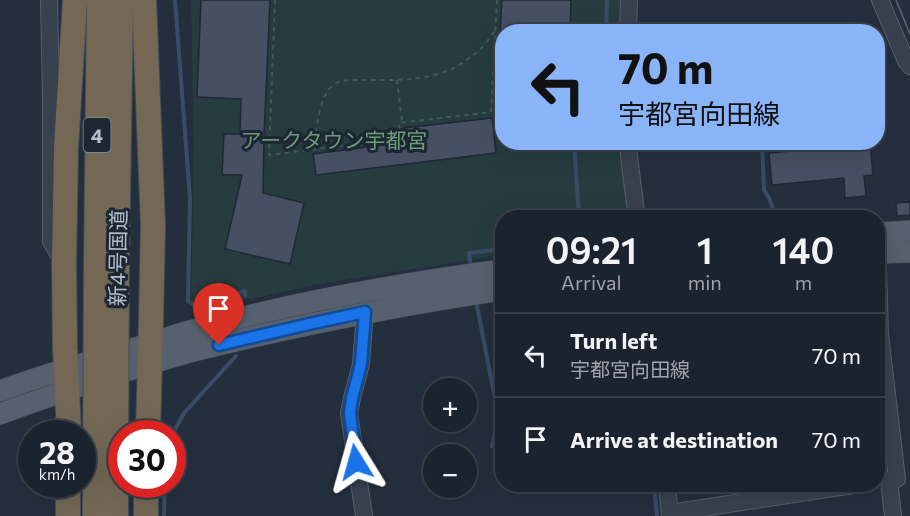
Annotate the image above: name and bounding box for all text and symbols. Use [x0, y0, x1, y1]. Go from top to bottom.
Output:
text: 70 m [618, 41, 713, 93]
icon: left [519, 48, 597, 126]
text: 宇都宮向田線 [618, 97, 780, 130]
road number: 4 [84, 118, 110, 152]
park label: アークタウン宇都宮 [241, 127, 427, 152]
street label: 新4号国道 [104, 209, 130, 307]
text: 09:21 [546, 227, 637, 271]
text: 1 [697, 227, 713, 271]
text: 140 [773, 227, 834, 271]
text: Arrival [561, 270, 622, 294]
text: min [688, 270, 722, 294]
text: m [795, 270, 812, 294]
pin [193, 283, 244, 345]
icon: arrive [202, 292, 235, 325]
text: Turn left [570, 327, 657, 354]
icon: left [519, 339, 552, 372]
text: 70 m [812, 342, 861, 369]
text: 宇都宮向田線 [570, 357, 690, 381]
map controls [423, 378, 477, 498]
button: + [423, 378, 477, 432]
speed limit sign: 30 [108, 420, 186, 498]
icon: arrive [519, 423, 552, 456]
text: Arrive at destination [570, 426, 778, 453]
text: 70 m [812, 426, 861, 453]
position arrow [324, 430, 388, 494]
text: 28 [39, 433, 75, 470]
button: − [423, 444, 477, 498]
text: km/h [39, 465, 75, 483]

